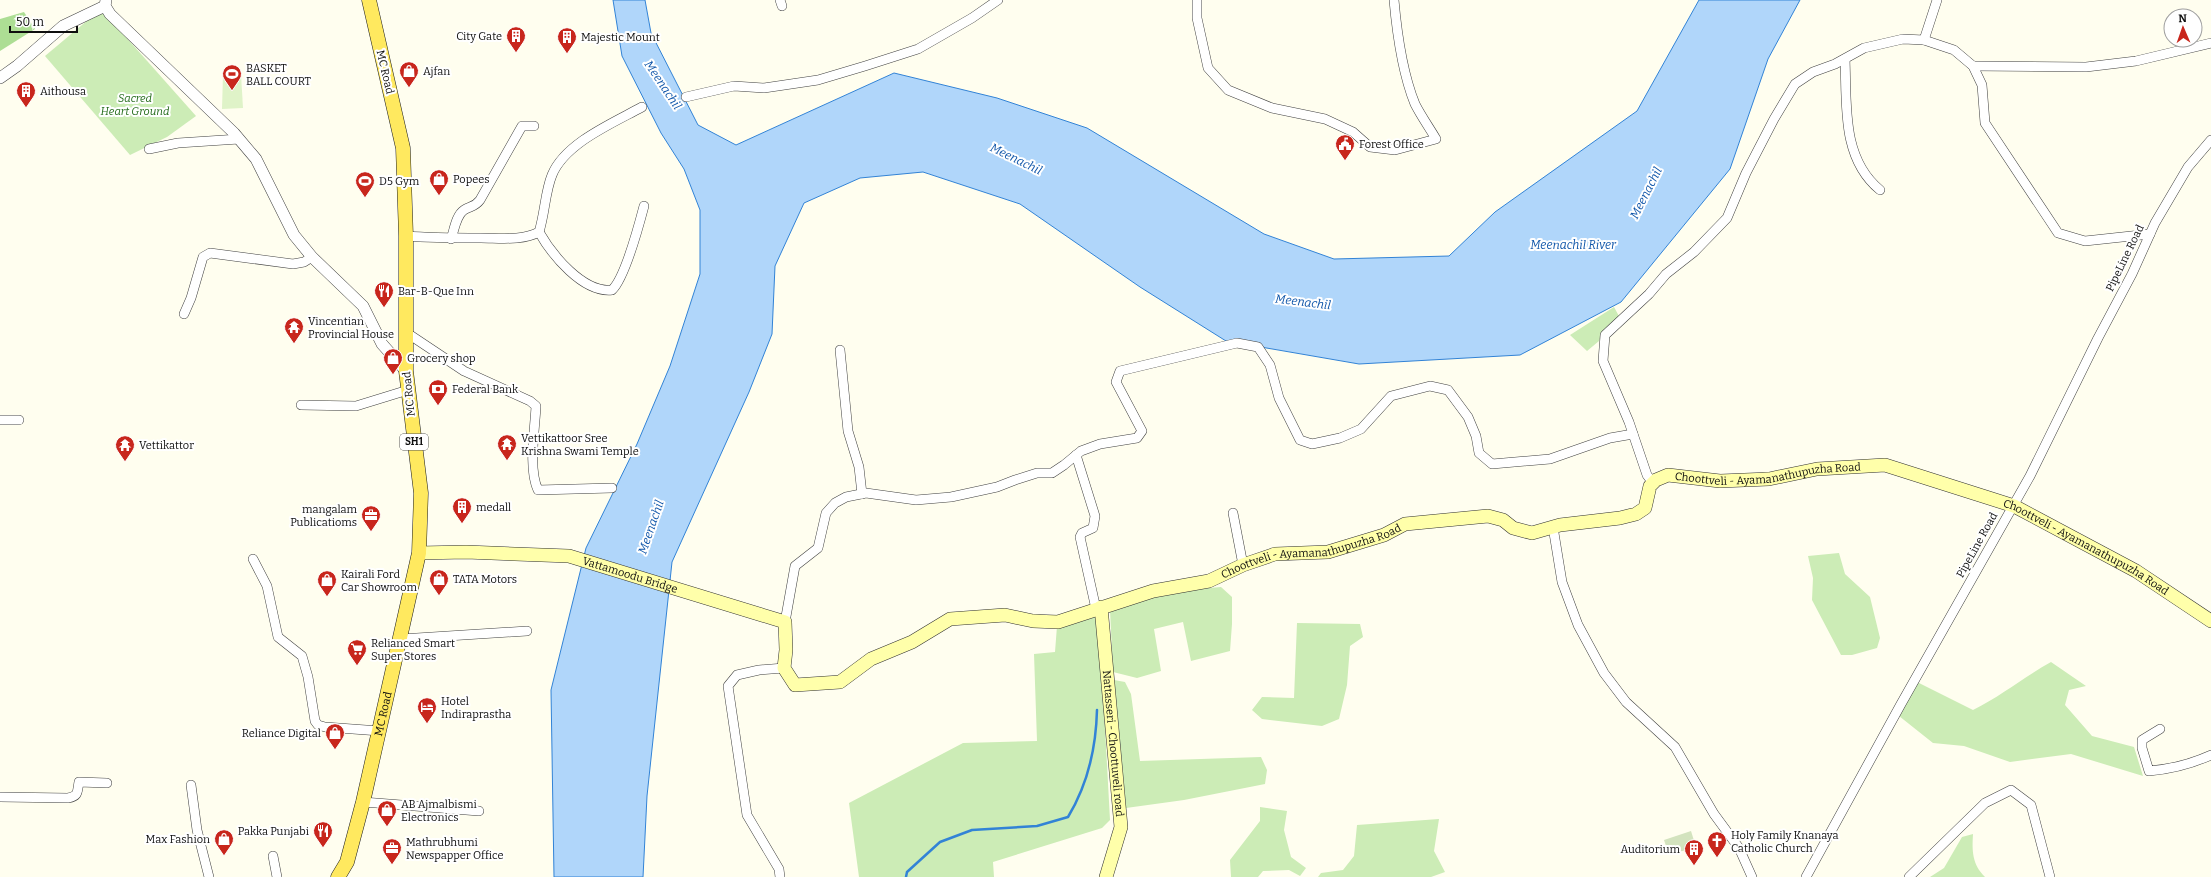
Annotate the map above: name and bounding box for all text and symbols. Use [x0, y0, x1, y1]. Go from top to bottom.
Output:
scale bar [10, 8, 77, 34]
north arrow [2163, 8, 2203, 48]
text: N [2178, 12, 2188, 25]
text: 50 m [16, 15, 45, 29]
building icon: City Gate [505, 25, 527, 53]
building icon: Majestic Mount [556, 26, 578, 54]
place label: City Gate [456, 30, 502, 43]
place label: Majestic Mount [581, 31, 660, 44]
street label: MC Road [374, 49, 396, 96]
water label: Meenachil [642, 58, 684, 112]
shop icon: Ajfan [398, 60, 420, 88]
place label: BASKET BALL COURT [246, 62, 312, 88]
sports icon: BASKET BALL COURT [221, 63, 243, 91]
place label: Ajfan [423, 65, 450, 78]
building icon: Aithousa [15, 80, 37, 108]
place label: Aithousa [40, 85, 86, 98]
park label: Sacred Heart Ground [101, 92, 170, 118]
public building icon: Forest Office [1334, 133, 1356, 161]
place label: Forest Office [1359, 138, 1424, 151]
water label: Meenachil [988, 140, 1044, 178]
water label: Meenachil [1627, 165, 1665, 221]
shop icon: Popees [428, 168, 450, 196]
sports icon: D5 Gym [354, 170, 376, 198]
place label: Popees [453, 173, 490, 186]
place label: D5 Gym [379, 175, 420, 188]
street label: PipeLine Road [2103, 222, 2147, 293]
water label: Meenachil River [1530, 238, 1617, 252]
restaurant icon: Bar-B-Que Inn [373, 280, 395, 308]
place label: Bar-B-Que Inn [398, 285, 474, 298]
water label: Meenachil [1274, 292, 1332, 312]
place label: Vincentian Provincial House [308, 315, 394, 341]
temple icon: Vincentian Provincial House [283, 316, 305, 344]
shop icon: Grocery shop [382, 347, 404, 375]
place label: Grocery shop [407, 352, 476, 365]
street label: MC Road [400, 370, 418, 417]
bank icon: Federal Bank [427, 378, 449, 406]
place label: Federal Bank [452, 383, 519, 396]
place label: Vettikattoor Sree Krishna Swami Temple [521, 432, 639, 458]
temple icon: Vettikattoor Sree Krishna Swami Temple [496, 433, 518, 461]
temple icon: Vettikattor [114, 434, 136, 462]
road number: SH1 [400, 434, 428, 450]
place label: Vettikattor [139, 439, 194, 452]
street label: Choottveli - Ayamanathupuzha Road [1674, 460, 1862, 488]
building icon: medall [451, 496, 473, 524]
street label: Choottveli - Ayamanathupuzha Road [2002, 497, 2172, 598]
water label: Meenachil [635, 498, 667, 556]
place label: medall [476, 501, 511, 514]
place label: mangalam Publicatioms [290, 503, 358, 529]
office icon: mangalam Publicatioms [360, 504, 382, 532]
street label: PipeLine Road [1954, 510, 2000, 580]
street label: Choottveli - Ayamanathupuzha Road [1219, 521, 1404, 581]
street label: Vattamoodu Bridge [581, 554, 679, 595]
place label: Kairali Ford Car Showroom [341, 568, 417, 594]
shop icon: TATA Motors [428, 568, 450, 596]
shop icon: Kairali Ford Car Showroom [316, 569, 338, 597]
place label: TATA Motors [453, 573, 517, 586]
place label: Relianced Smart Super Stores [371, 637, 455, 663]
supermarket icon: Relianced Smart Super Stores [346, 638, 368, 666]
street label: Nattasseri - Choottuveli road [1100, 670, 1127, 818]
street label: MC Road [372, 690, 394, 737]
place label: Hotel Indiraprastha [441, 695, 511, 721]
hotel icon: Hotel Indiraprastha [416, 696, 438, 724]
shop icon: Reliance Digital [324, 722, 346, 750]
place label: Reliance Digital [242, 727, 321, 740]
place label: AB Ajmalbismi Electronics [401, 798, 477, 824]
shop icon: AB Ajmalbismi Electronics [376, 799, 398, 827]
restaurant icon: Pakka Punjabi [312, 820, 334, 848]
place label: Pakka Punjabi [238, 825, 310, 838]
shop icon: Max Fashion [213, 828, 235, 856]
place label: Holy Family Knanaya Catholic Church [1731, 829, 1838, 855]
church icon: Holy Family Knanaya Catholic Church [1706, 830, 1728, 858]
place label: Max Fashion [146, 833, 210, 846]
place label: Mathrubhumi Newspapper Office [406, 836, 504, 862]
office icon: Mathrubhumi Newspapper Office [381, 837, 403, 865]
building icon: Auditorium [1683, 838, 1705, 866]
place label: Auditorium [1620, 843, 1681, 856]

